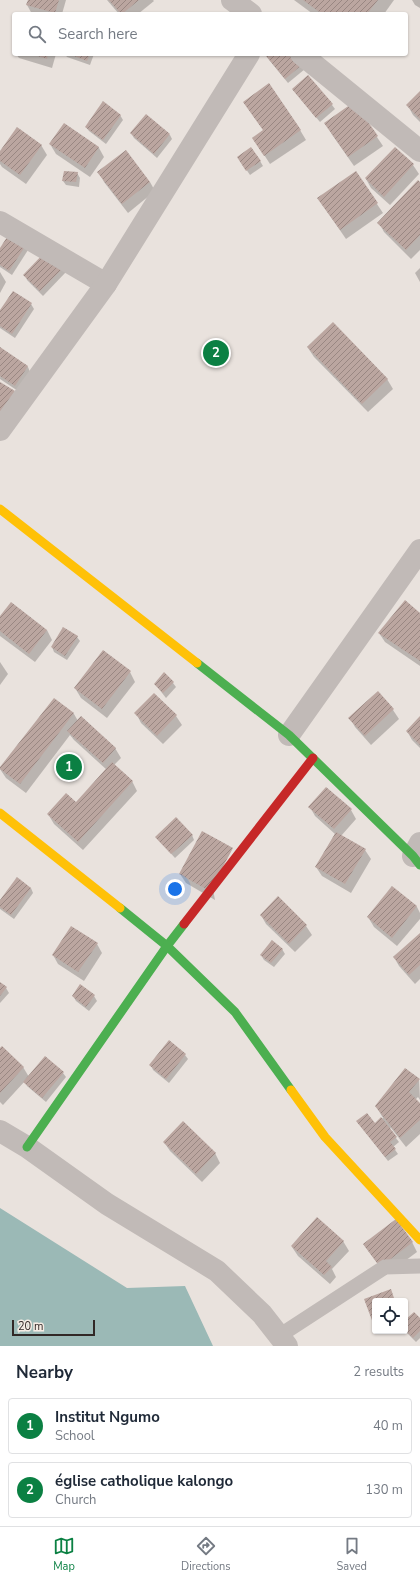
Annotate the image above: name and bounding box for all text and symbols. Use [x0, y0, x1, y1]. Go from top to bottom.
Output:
search box [12, 12, 408, 56]
icon: search [26, 23, 48, 45]
text: Search here [58, 24, 138, 44]
pin: 2 [203, 338, 229, 368]
pin: 1 [56, 752, 82, 782]
your location [165, 879, 185, 899]
map controls [372, 1298, 408, 1334]
button: locate [372, 1298, 408, 1334]
scale bar [12, 1318, 95, 1337]
text: 20 m [18, 1319, 43, 1334]
text: Nearby [16, 1361, 73, 1384]
text: 2 results [353, 1363, 404, 1381]
text: Institut Ngumo [55, 1407, 160, 1427]
text: 1 [26, 1417, 34, 1435]
text: 40 m [373, 1417, 403, 1435]
text: School [55, 1427, 95, 1445]
text: église catholique kalongo [55, 1471, 233, 1491]
text: 2 [26, 1481, 34, 1499]
text: 130 m [365, 1481, 403, 1499]
text: Church [55, 1491, 96, 1509]
tab: Map [53, 1535, 75, 1574]
tab: Directions [181, 1535, 231, 1574]
tab: Saved [337, 1535, 367, 1574]

